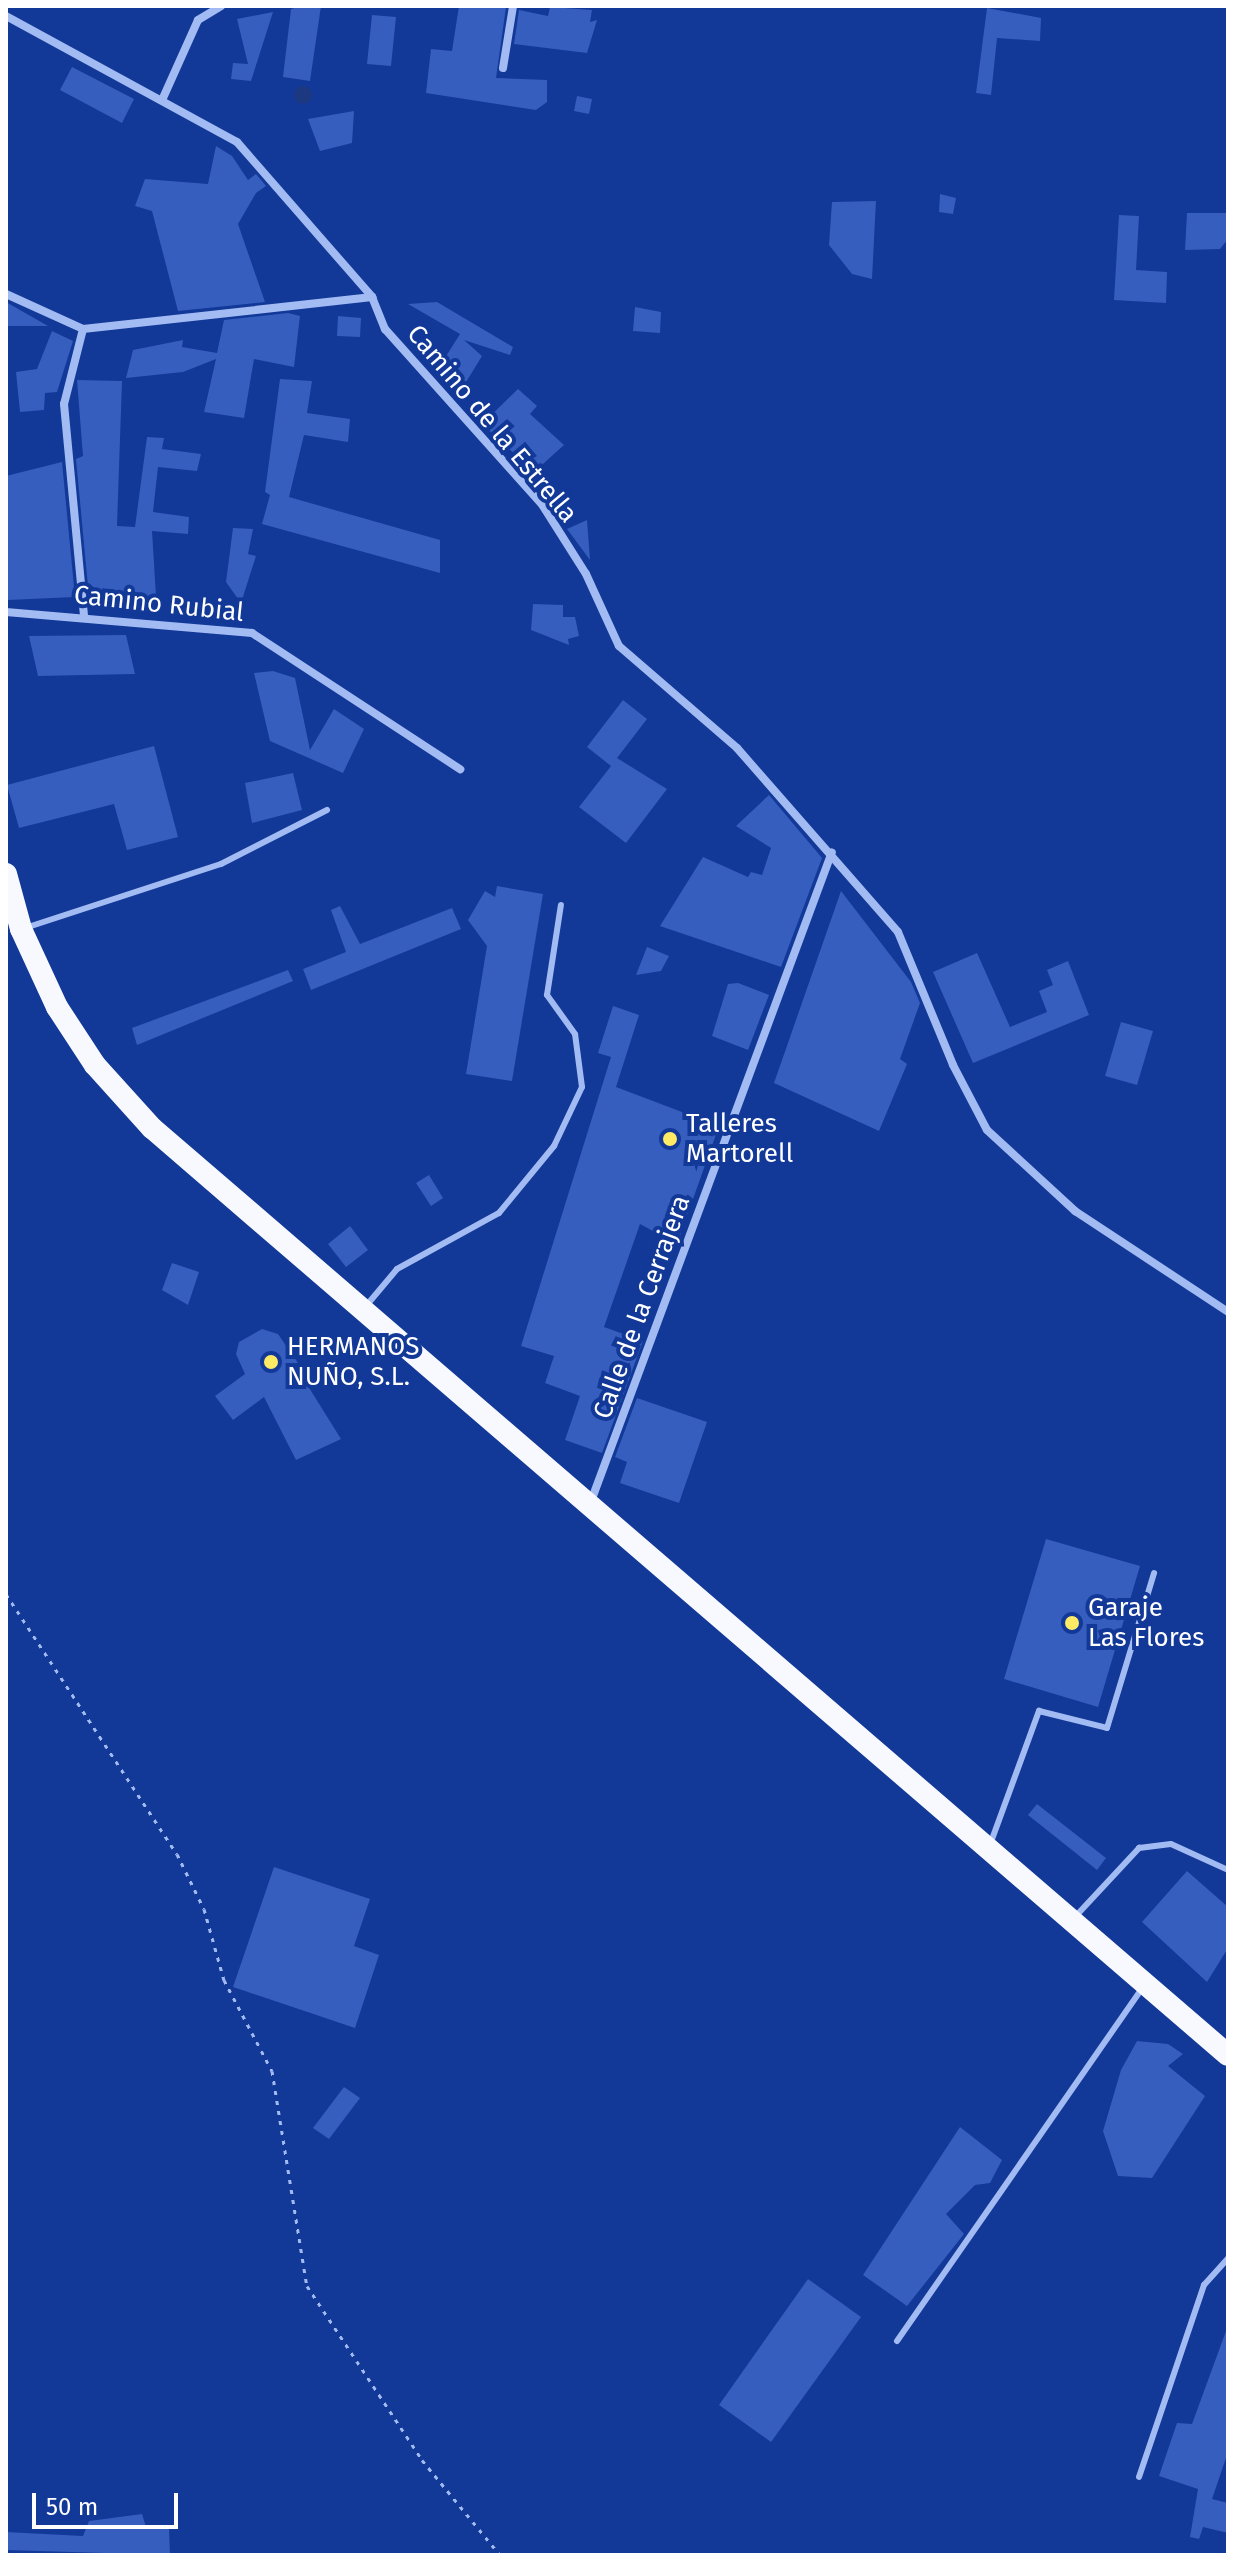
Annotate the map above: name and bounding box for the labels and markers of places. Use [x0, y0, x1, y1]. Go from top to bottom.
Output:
place label: Talleres Martorell [686, 1108, 793, 1170]
marker: Talleres Martorell [661, 1130, 679, 1148]
place label: HERMANOS NUÑO, S.L. [287, 1331, 419, 1392]
marker: HERMANOS NUÑO, S.L. [262, 1353, 280, 1371]
place label: Garaje Las Flores [1088, 1592, 1204, 1654]
marker: Garaje Las Flores [1063, 1614, 1081, 1632]

